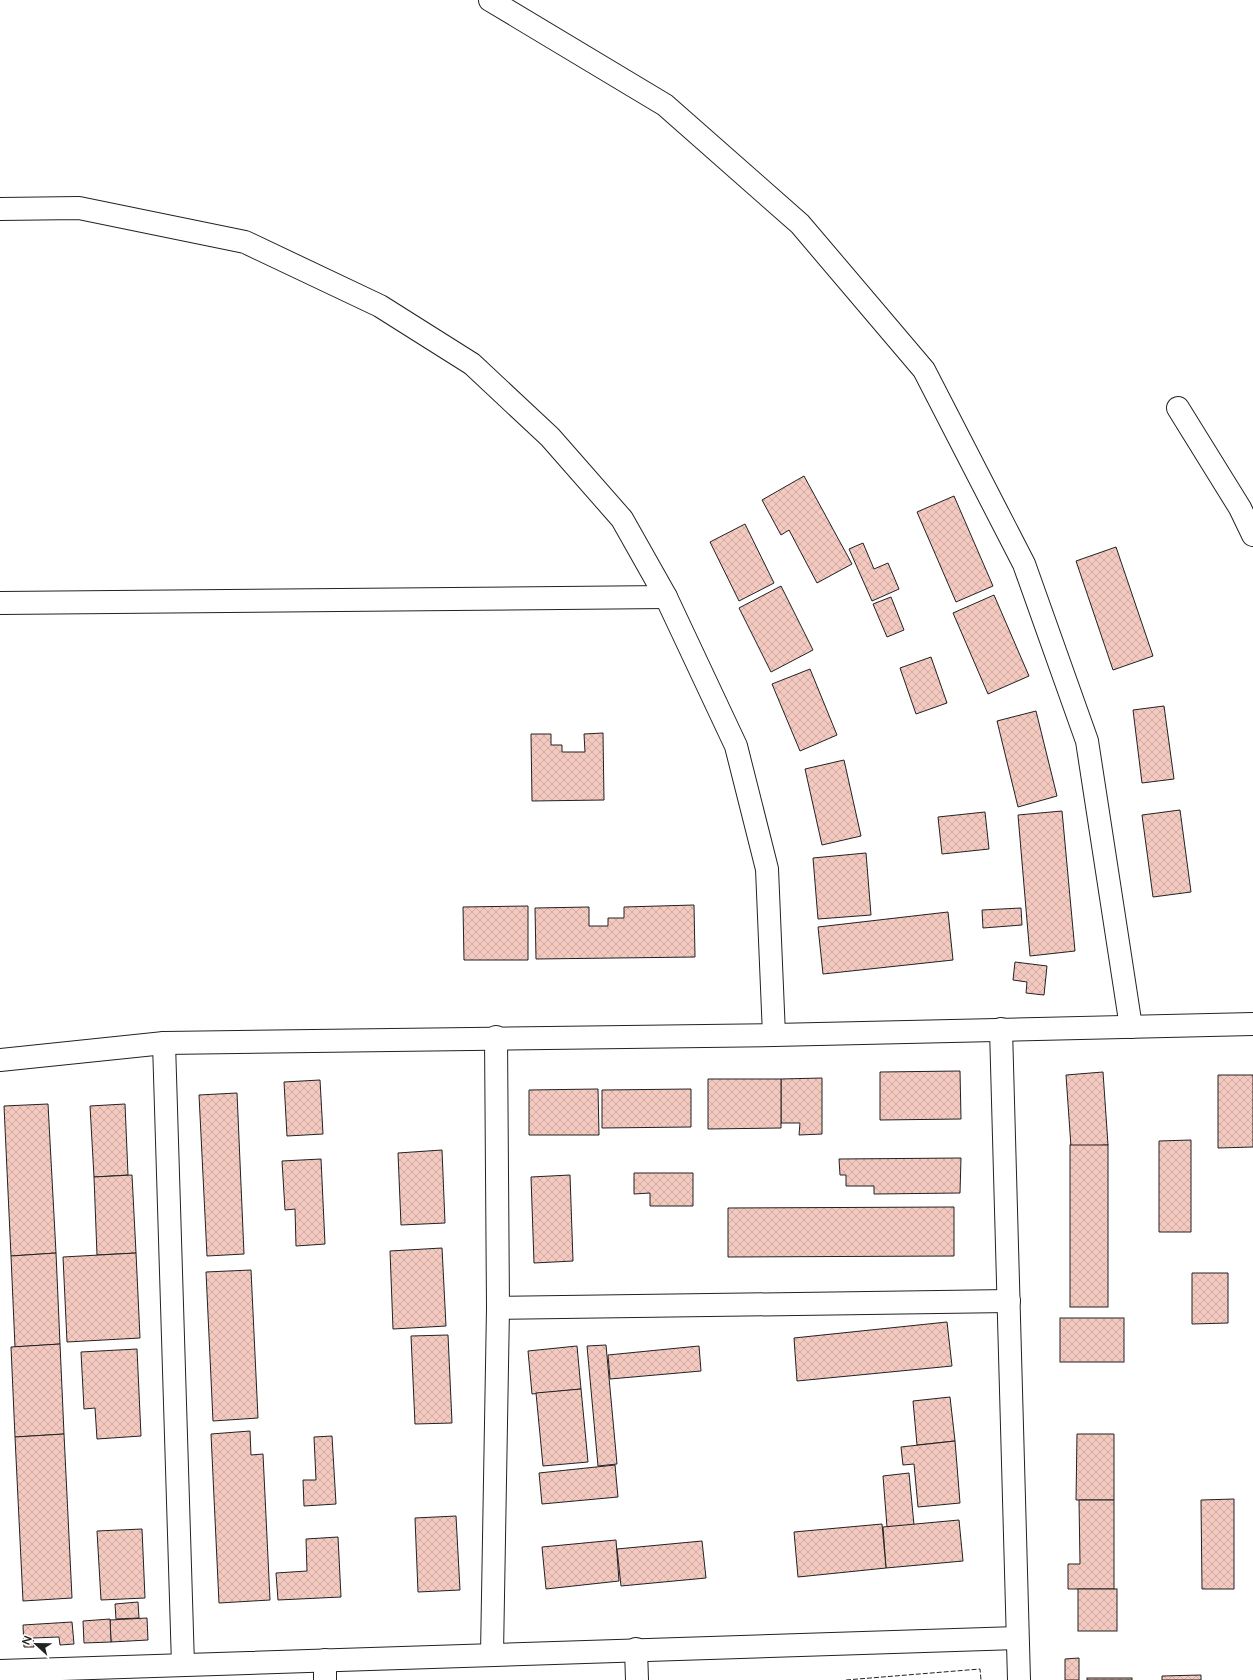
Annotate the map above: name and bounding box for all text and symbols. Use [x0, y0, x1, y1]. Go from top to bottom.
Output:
north arrow [16, 1624, 56, 1664]
text: N [20, 1634, 35, 1647]

